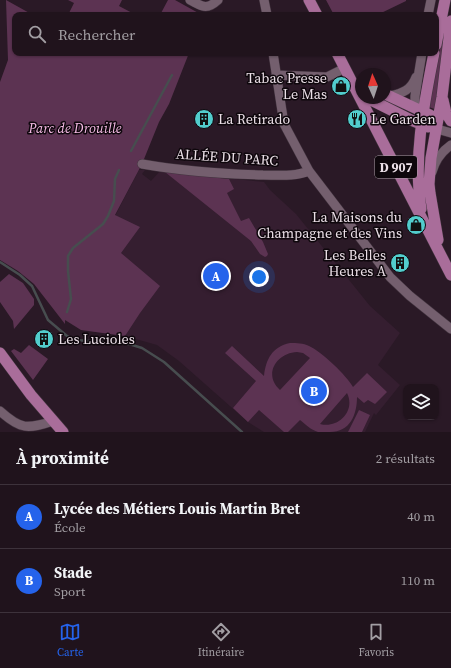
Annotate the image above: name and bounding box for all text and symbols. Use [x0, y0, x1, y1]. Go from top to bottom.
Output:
search box [12, 12, 439, 56]
icon: search [26, 23, 48, 45]
text: Rechercher [58, 24, 135, 45]
place label: Tabac Presse Le Mas [246, 68, 327, 104]
north arrow [355, 68, 391, 104]
shop icon: Tabac Presse Le Mas [330, 75, 352, 97]
building icon: La Retirado [193, 108, 215, 130]
restaurant icon: Le Garden [346, 108, 368, 130]
place label: La Retirado [218, 109, 290, 129]
place label: Le Garden [371, 109, 436, 129]
park label: Parc de Drouille [27, 118, 122, 138]
street label: ALLÉE DU PARC [175, 143, 279, 171]
road number: D 907 [375, 156, 417, 178]
place label: La Maisons du Champagne et des Vins [257, 207, 402, 243]
shop icon: La Maisons du Champagne et des Vins [405, 214, 427, 236]
place label: Les Belles Heures A [324, 245, 387, 281]
building icon: Les Belles Heures A [389, 252, 411, 274]
pin: A [203, 261, 229, 291]
your location [249, 267, 269, 287]
building icon: Les Lucioles [33, 328, 55, 350]
place label: Les Lucioles [58, 329, 135, 349]
pin: B [301, 376, 327, 406]
map controls [403, 384, 439, 420]
button: layers [403, 384, 439, 420]
text: À proximité [16, 446, 109, 470]
text: 2 résultats [376, 450, 435, 467]
text: Lycée des Métiers Louis Martin Bret [54, 498, 300, 519]
text: A [25, 508, 33, 525]
text: 40 m [407, 508, 435, 525]
text: École [54, 519, 86, 536]
text: Stade [54, 562, 92, 583]
text: B [25, 572, 33, 589]
text: 110 m [401, 572, 435, 589]
text: Sport [54, 583, 85, 600]
tab: Carte [57, 621, 84, 660]
tab: Itinéraire [198, 621, 244, 660]
tab: Favoris [359, 621, 394, 660]

